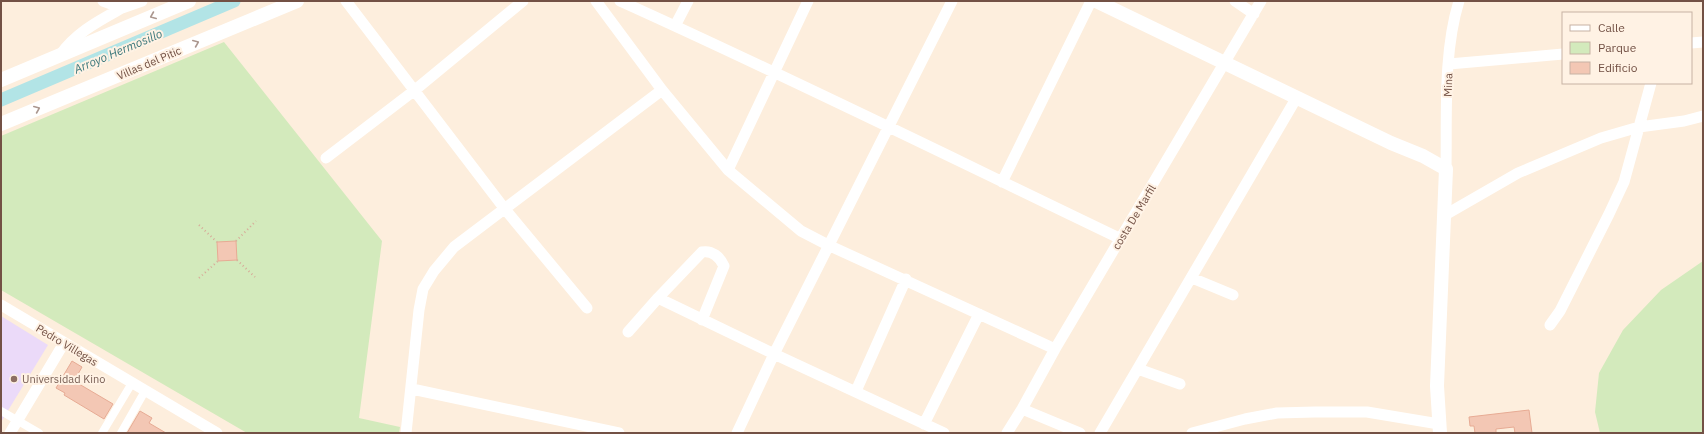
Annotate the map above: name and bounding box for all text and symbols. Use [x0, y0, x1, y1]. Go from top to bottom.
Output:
one-way arrow [150, 11, 158, 19]
legend [1562, 12, 1692, 84]
text: Calle [1598, 20, 1625, 35]
water label: Arroyo Hermosillo [71, 25, 165, 77]
one-way arrow [191, 40, 199, 48]
text: Parque [1598, 40, 1637, 55]
street label: Villas del Pitic [115, 43, 184, 83]
text: Edificio [1598, 60, 1638, 75]
street label: Mina [1441, 73, 1455, 97]
one-way arrow [33, 106, 40, 114]
street label: costa De Marfil [1109, 182, 1159, 252]
street label: Pedro Villegas [33, 321, 101, 369]
place label: Universidad Kino [22, 372, 105, 386]
marker: Universidad Kino [9, 374, 19, 384]

